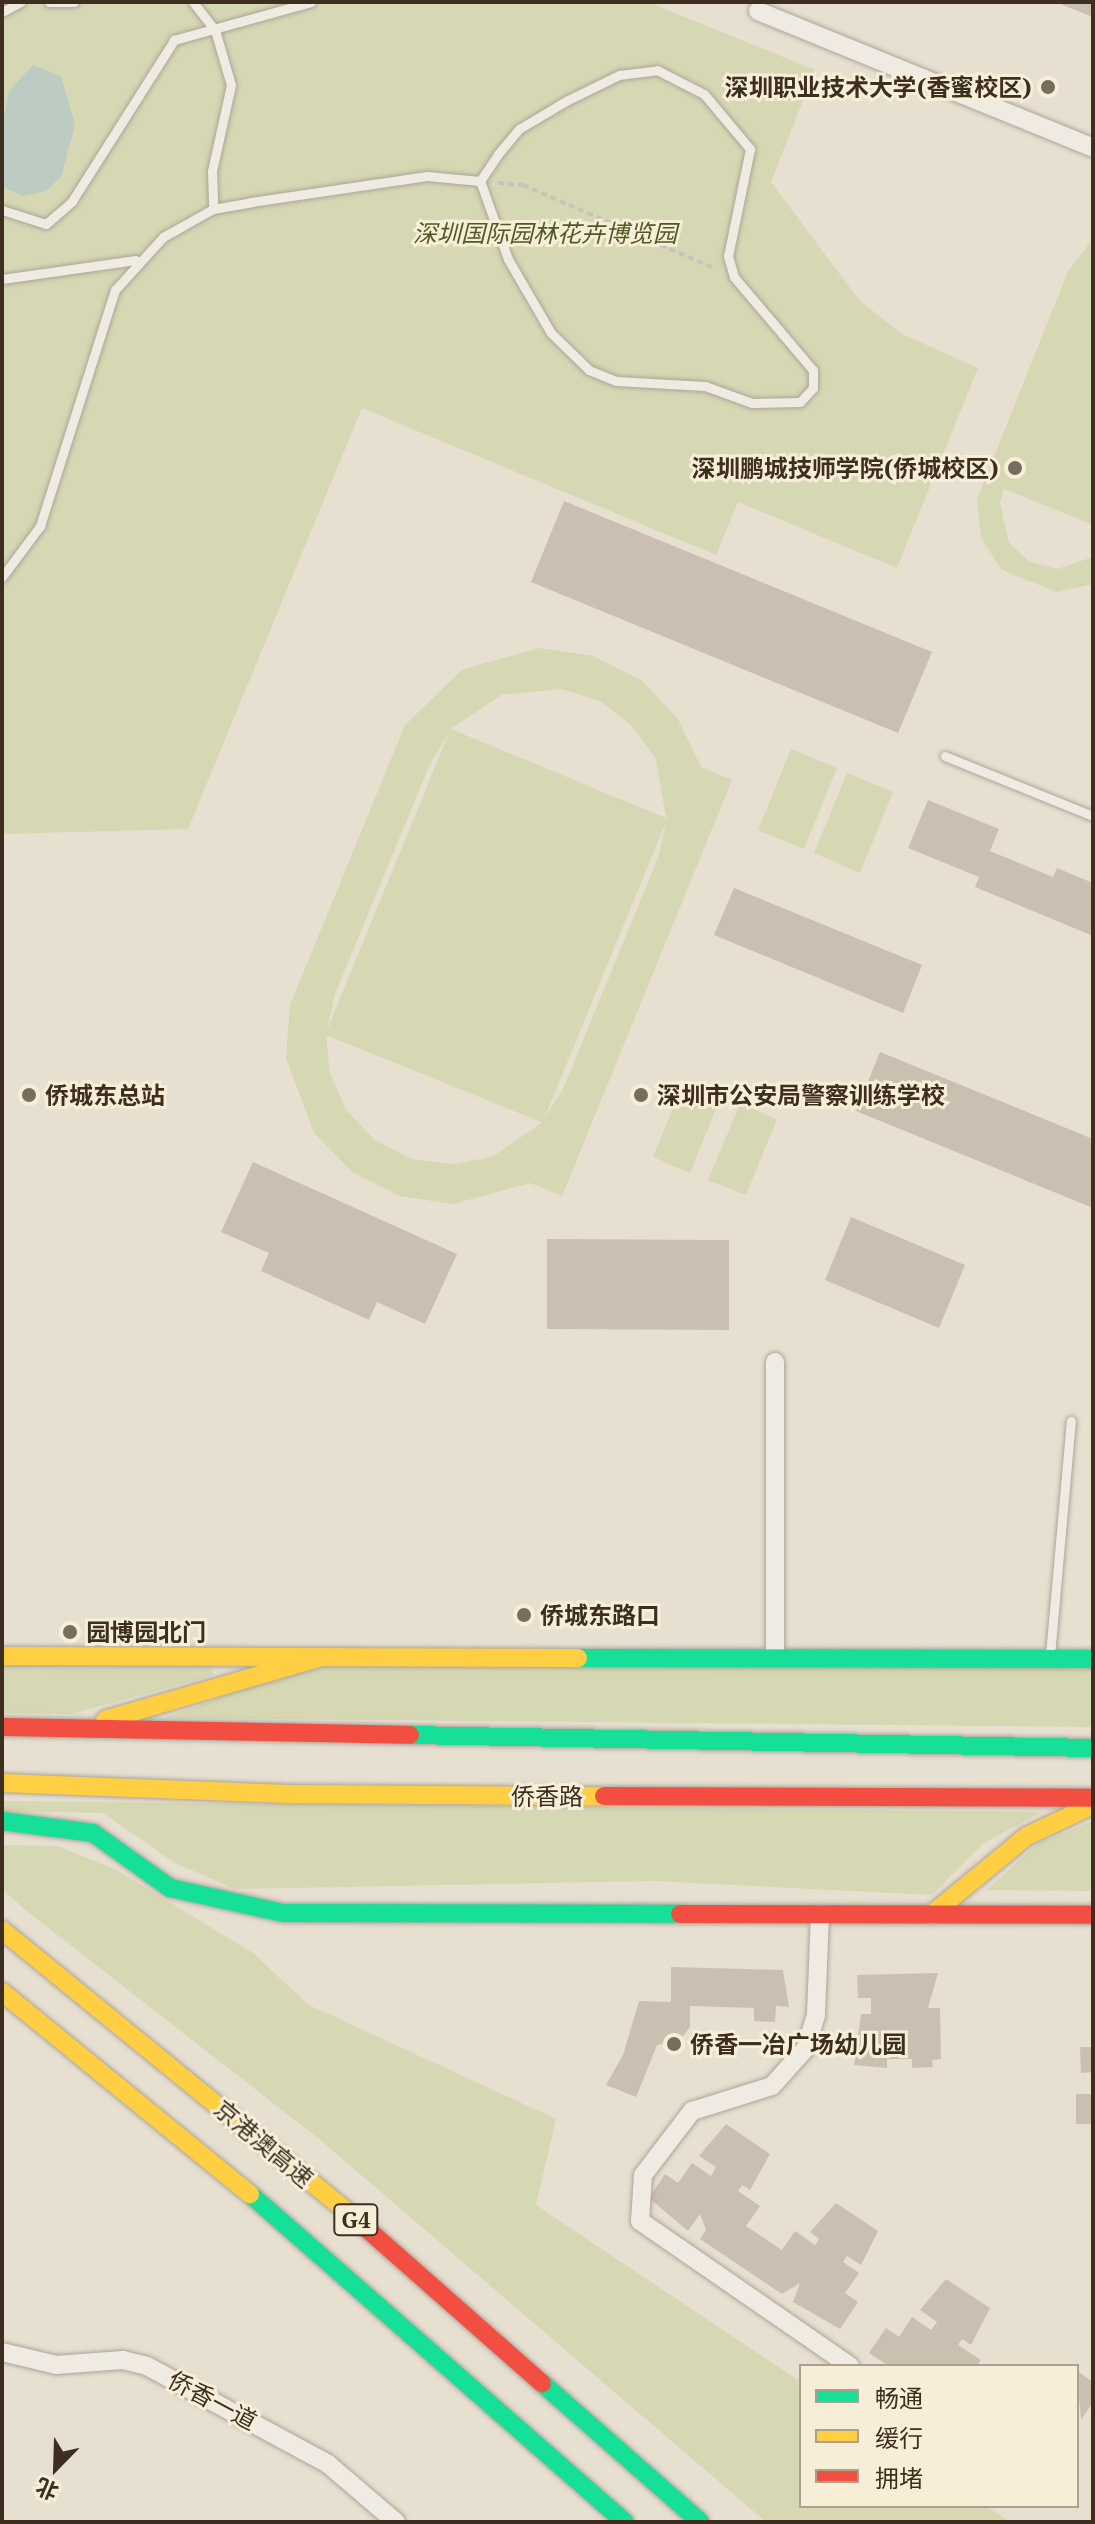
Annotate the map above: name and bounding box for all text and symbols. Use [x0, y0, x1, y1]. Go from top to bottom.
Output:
place label: 深圳职业技术大学(香蜜校区) [725, 73, 1032, 101]
marker: 深圳职业技术大学(香蜜校区) [1039, 78, 1057, 96]
park label: 深圳国际园林花卉博览园 [413, 219, 677, 247]
place label: 深圳鹏城技师学院(侨城校区) [692, 454, 999, 482]
marker: 深圳鹏城技师学院(侨城校区) [1006, 459, 1024, 477]
place label: 侨城东总站 [45, 1081, 165, 1109]
place label: 深圳市公安局警察训练学校 [657, 1081, 945, 1109]
marker: 侨城东总站 [20, 1086, 38, 1104]
marker: 深圳市公安局警察训练学校 [632, 1086, 650, 1104]
place label: 侨城东路口 [540, 1601, 660, 1629]
marker: 侨城东路口 [515, 1606, 533, 1624]
place label: 园博园北门 [86, 1618, 206, 1646]
marker: 园博园北门 [61, 1623, 79, 1641]
street label: 侨香路 [511, 1782, 583, 1810]
place label: 侨香一冶广场幼儿园 [690, 2030, 906, 2058]
marker: 侨香一冶广场幼儿园 [665, 2035, 683, 2053]
street label: 京港澳高速 [209, 2093, 319, 2193]
road number: G4 [332, 2202, 380, 2238]
legend [799, 2364, 1079, 2508]
street label: 侨香一道 [164, 2365, 262, 2435]
text: 畅通 [875, 2381, 923, 2414]
text: 缓行 [875, 2421, 923, 2454]
north arrow [16, 2428, 96, 2508]
text: 拥堵 [875, 2461, 923, 2494]
text: 北 [31, 2472, 63, 2508]

